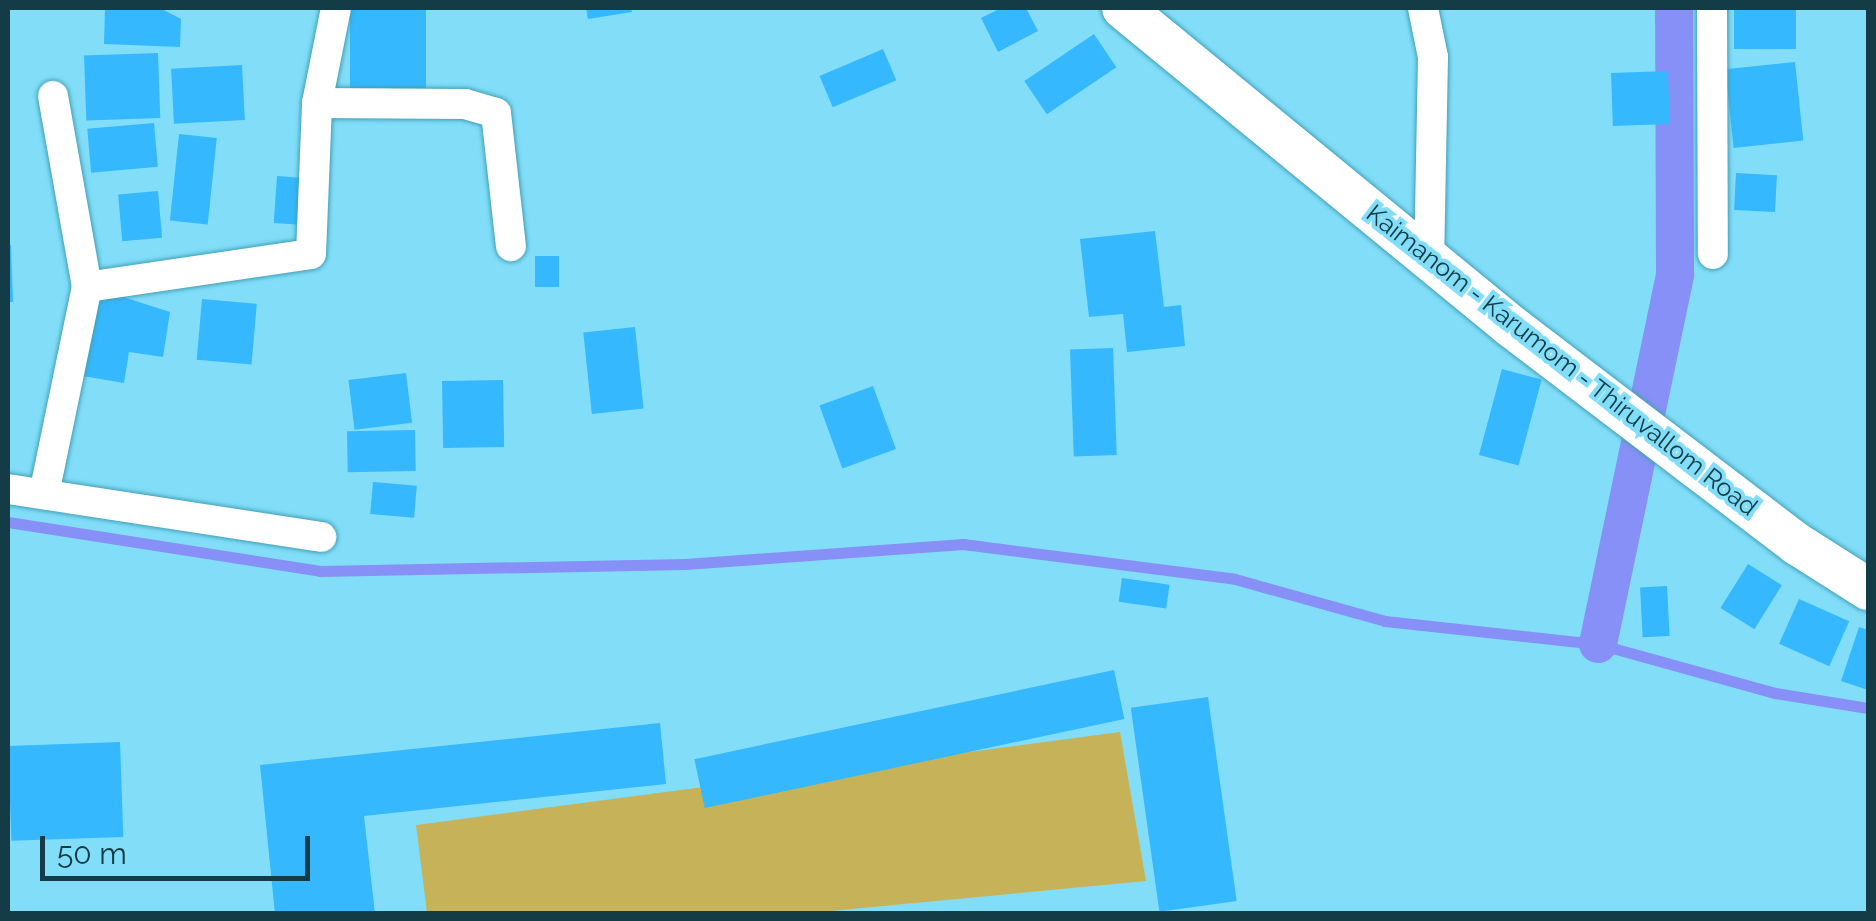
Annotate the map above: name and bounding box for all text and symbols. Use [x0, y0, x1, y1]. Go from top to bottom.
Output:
street label: Kaimanom - Karumom - Thiruvallom Road [1360, 198, 1764, 522]
scale bar [45, 816, 315, 878]
text: 50 m [57, 836, 127, 871]

